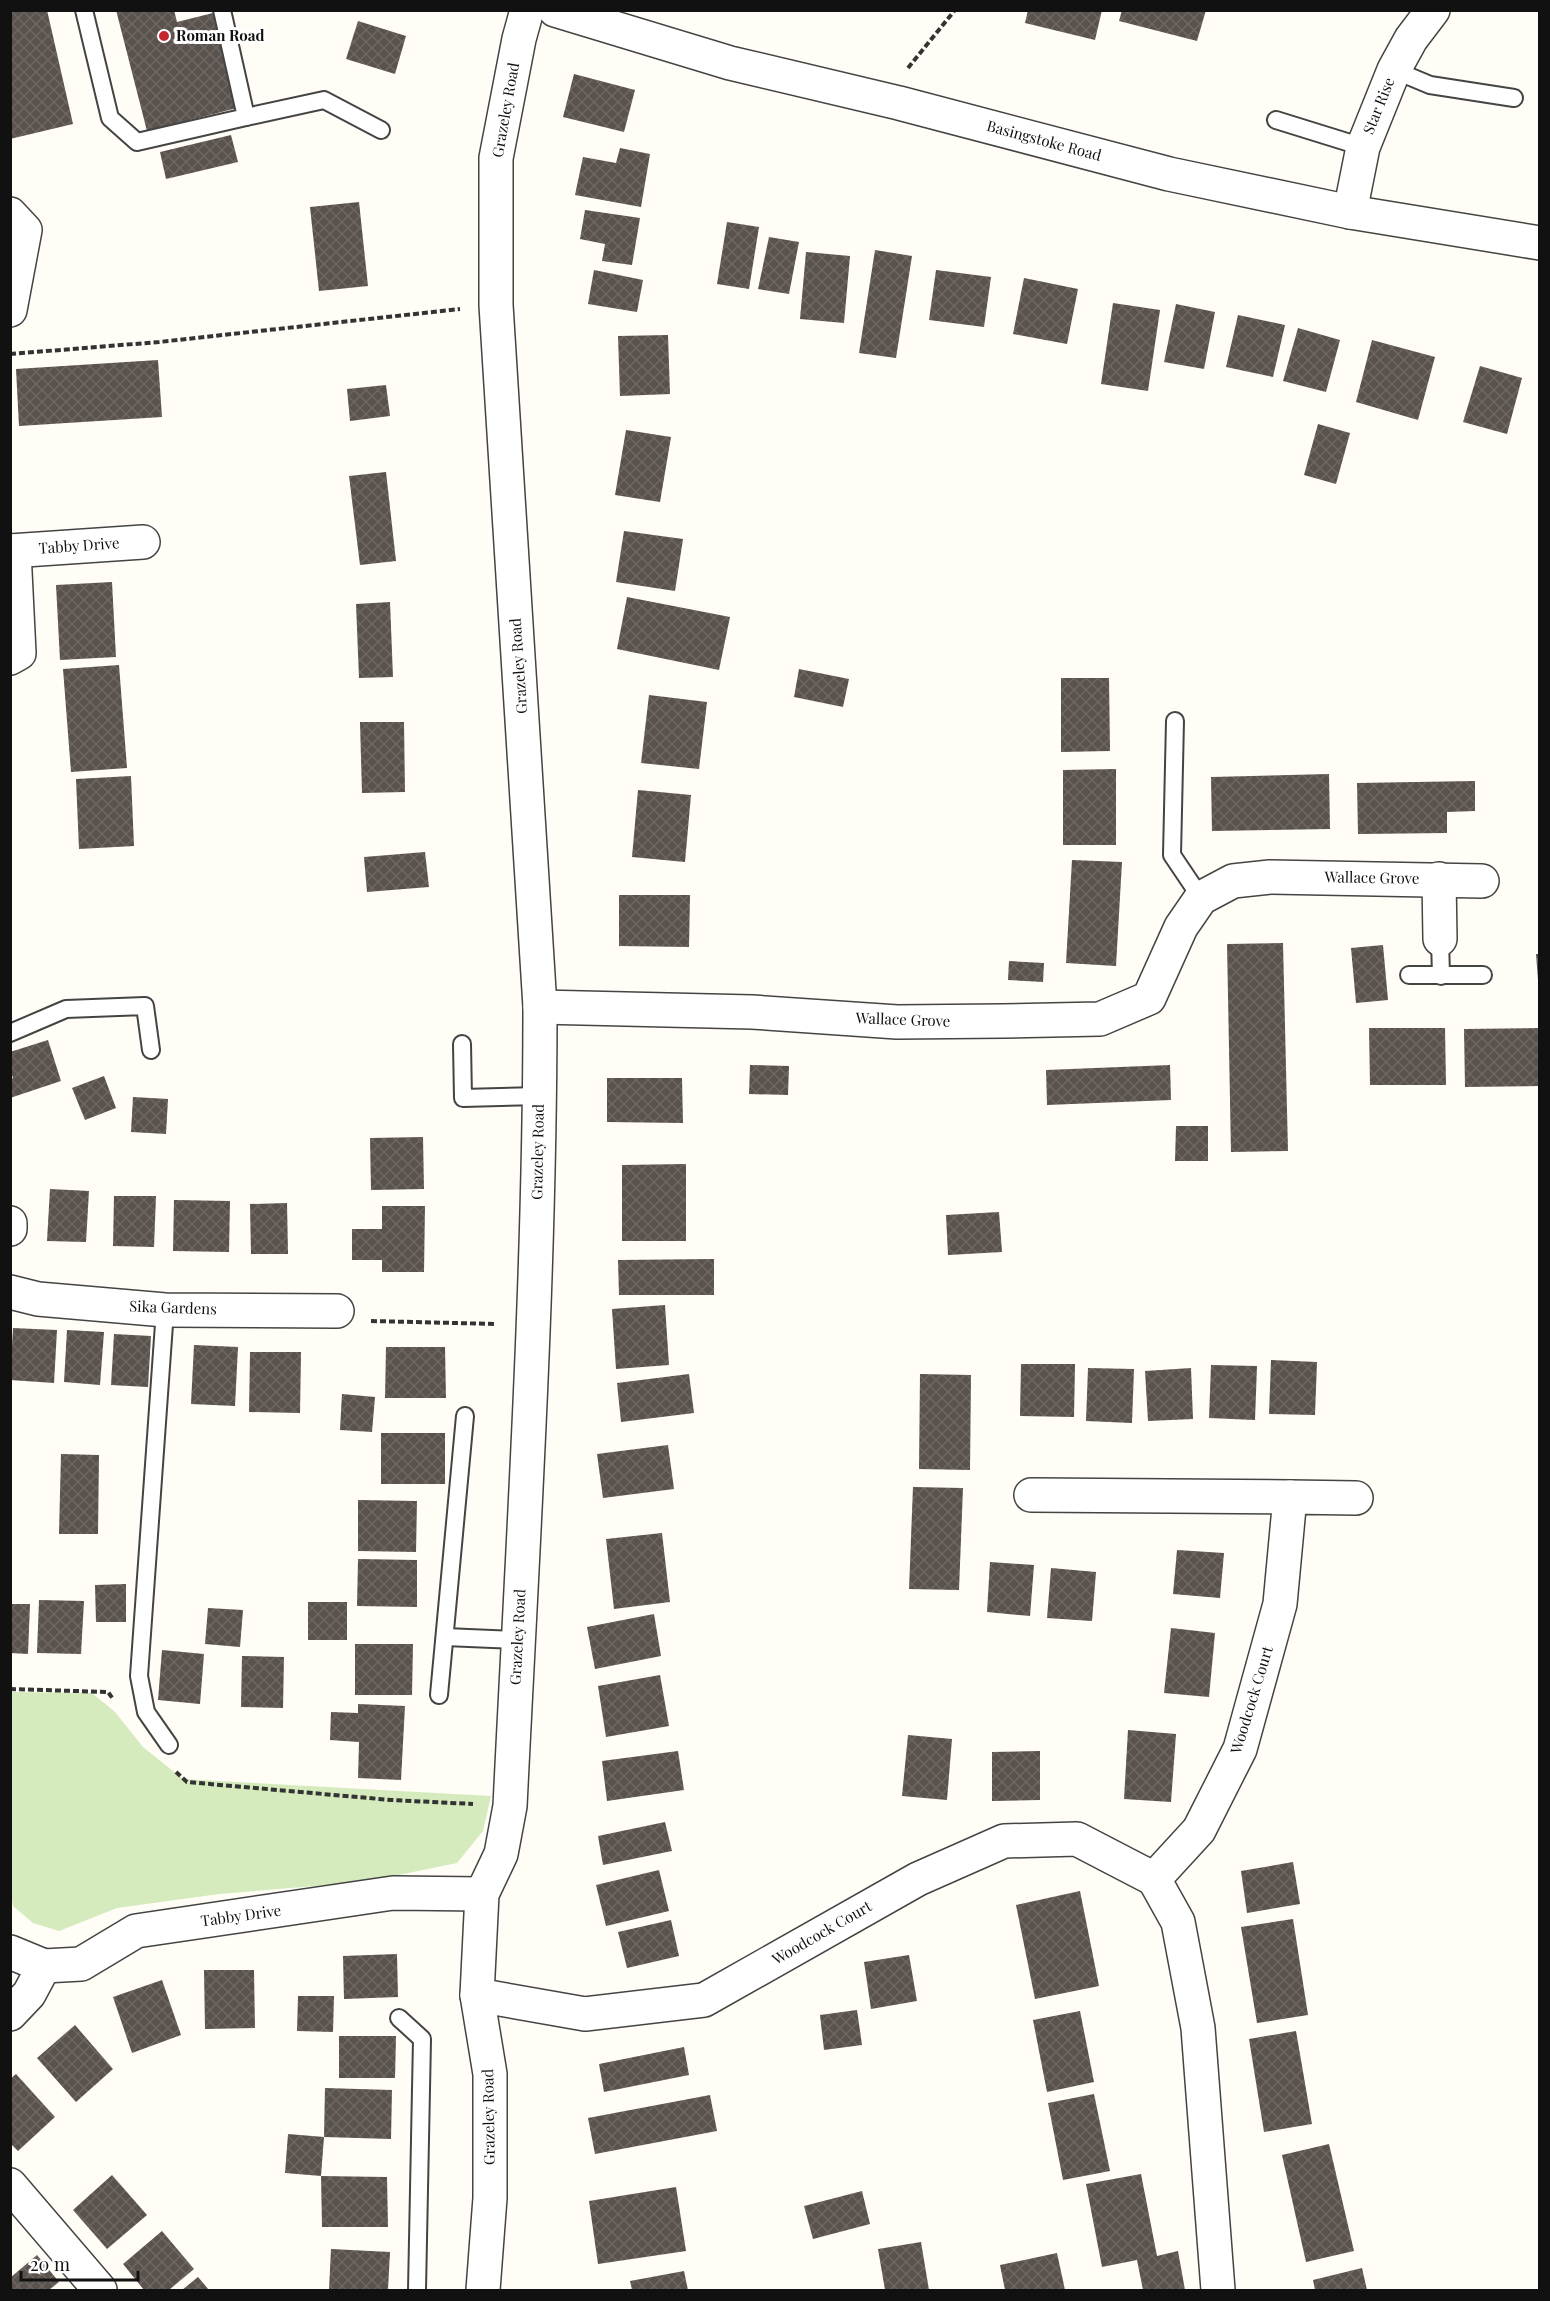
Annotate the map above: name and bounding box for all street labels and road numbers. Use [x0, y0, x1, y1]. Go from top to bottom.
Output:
street label: Grazeley Road [487, 61, 523, 159]
street label: Star Rise [1358, 74, 1398, 137]
street label: Basingstoke Road [985, 115, 1104, 165]
street label: Tabby Drive [38, 532, 120, 558]
street label: Grazeley Road [505, 617, 531, 715]
street label: Wallace Grove [1323, 866, 1420, 888]
street label: Wallace Grove [854, 1007, 951, 1031]
street label: Grazeley Road [526, 1104, 548, 1200]
street label: Sika Gardens [129, 1295, 217, 1319]
street label: Grazeley Road [505, 1588, 530, 1685]
street label: Woodcock Court [1225, 1643, 1277, 1757]
street label: Woodcock Court [767, 1895, 875, 1969]
street label: Tabby Drive [199, 1899, 282, 1931]
street label: Grazeley Road [477, 2069, 499, 2165]

